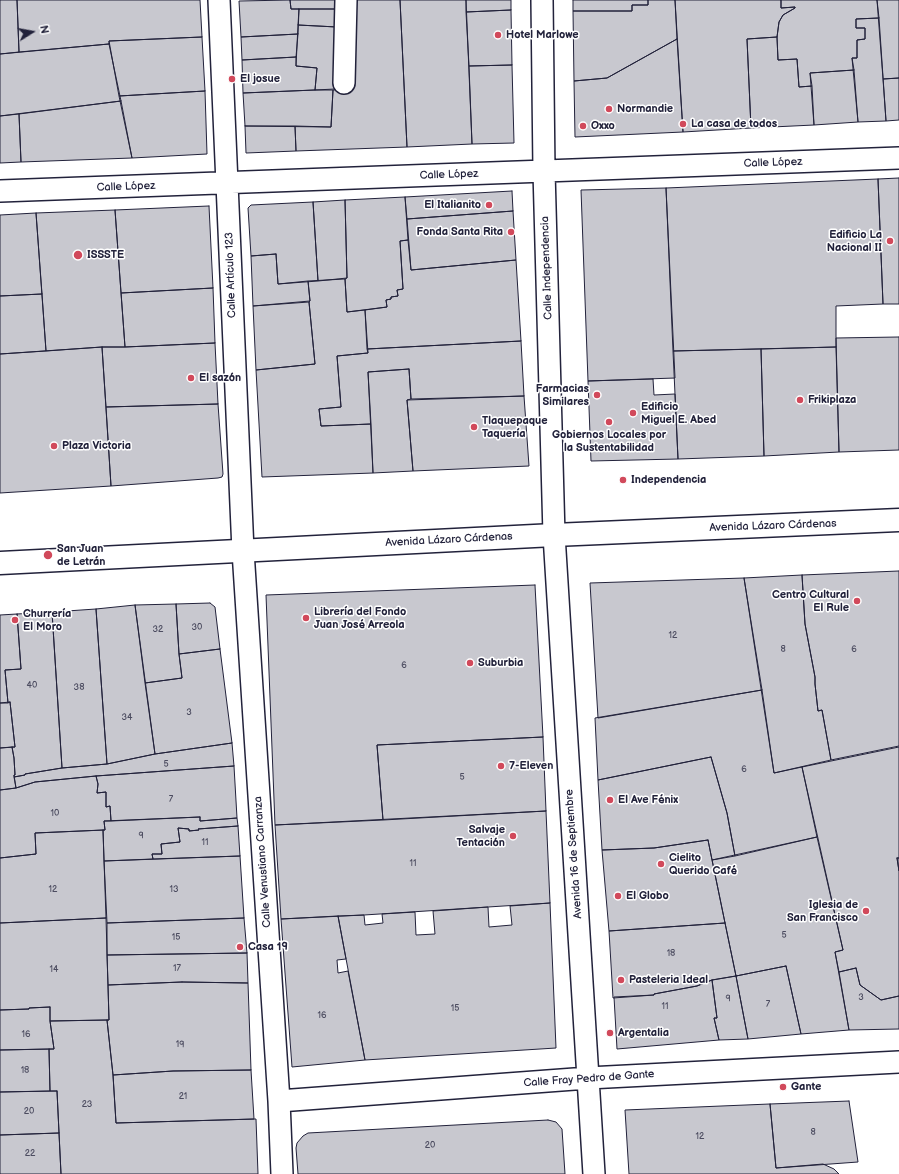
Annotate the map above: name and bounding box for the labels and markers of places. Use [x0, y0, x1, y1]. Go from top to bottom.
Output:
place label: Hotel Marlowe [506, 28, 579, 42]
marker: Hotel Marlowe [493, 30, 503, 40]
place label: El josue [240, 72, 280, 86]
marker: El josue [227, 74, 237, 84]
place label: Normandie [617, 102, 673, 116]
marker: Normandie [604, 104, 614, 114]
place label: La casa de todos [691, 117, 777, 131]
place label: Oxxo [591, 119, 615, 133]
marker: La casa de todos [678, 119, 688, 129]
marker: Oxxo [578, 121, 588, 131]
place label: El Italianito [424, 198, 481, 212]
marker: El Italianito [484, 200, 494, 210]
place label: Fonda Santa Rita [417, 225, 503, 239]
marker: Fonda Santa Rita [506, 227, 516, 237]
place label: Edificio La Nacional II [827, 228, 882, 254]
marker: Edificio La Nacional II [885, 236, 895, 246]
place label: ISSSTE [87, 248, 124, 262]
marker: ISSSTE [72, 249, 84, 261]
place label: El sazón [199, 371, 241, 385]
marker: El sazón [186, 373, 196, 383]
place label: Farmacias Similares [536, 382, 589, 408]
marker: Farmacias Similares [592, 390, 602, 400]
place label: Frikiplaza [808, 393, 856, 407]
marker: Frikiplaza [795, 395, 805, 405]
place label: Edificio Miguel E. Abed [641, 400, 716, 426]
marker: Edificio Miguel E. Abed [628, 408, 638, 418]
place label: Tlaquepaque Taquería [482, 414, 548, 440]
marker: Gobiernos Locales por la Sustentabilidad [604, 417, 614, 427]
marker: Tlaquepaque Taquería [469, 422, 479, 432]
place label: Gobiernos Locales por la Sustentabilidad [552, 428, 666, 454]
place label: Plaza Victoria [62, 439, 131, 453]
marker: Plaza Victoria [49, 441, 59, 451]
place label: Independencia [631, 473, 706, 487]
marker: Independencia [618, 475, 628, 485]
place label: San Juan de Letrán [57, 542, 105, 568]
marker: San Juan de Letrán [42, 549, 54, 561]
place label: Centro Cultural El Rule [772, 588, 849, 614]
marker: Centro Cultural El Rule [852, 596, 862, 606]
place label: Librería del Fondo Juan José Arreola [314, 605, 406, 631]
place label: Churrería El Moro [23, 607, 71, 633]
marker: Librería del Fondo Juan José Arreola [301, 613, 311, 623]
marker: Churrería El Moro [10, 615, 20, 625]
place label: Suburbia [478, 656, 523, 670]
marker: Suburbia [465, 658, 475, 668]
place label: 7-Eleven [509, 759, 553, 773]
marker: 7-Eleven [496, 761, 506, 771]
place label: El Ave Fénix [618, 793, 678, 807]
marker: El Ave Fénix [605, 795, 615, 805]
place label: Salvaje Tentación [457, 823, 505, 849]
marker: Salvaje Tentación [508, 831, 518, 841]
place label: Cielito Querido Café [669, 851, 737, 877]
marker: Cielito Querido Café [656, 859, 666, 869]
place label: El Globo [626, 889, 669, 903]
marker: El Globo [613, 891, 623, 901]
place label: Iglesia de San Francisco [787, 898, 858, 924]
marker: Iglesia de San Francisco [861, 906, 871, 916]
place label: Casa 19 [248, 940, 288, 954]
marker: Casa 19 [235, 942, 245, 952]
place label: Pasteleria Ideal [629, 973, 708, 987]
marker: Pasteleria Ideal [616, 975, 626, 985]
place label: Argentalia [618, 1026, 669, 1040]
marker: Argentalia [605, 1028, 615, 1038]
place label: Gante [791, 1080, 821, 1094]
marker: Gante [778, 1082, 788, 1092]

